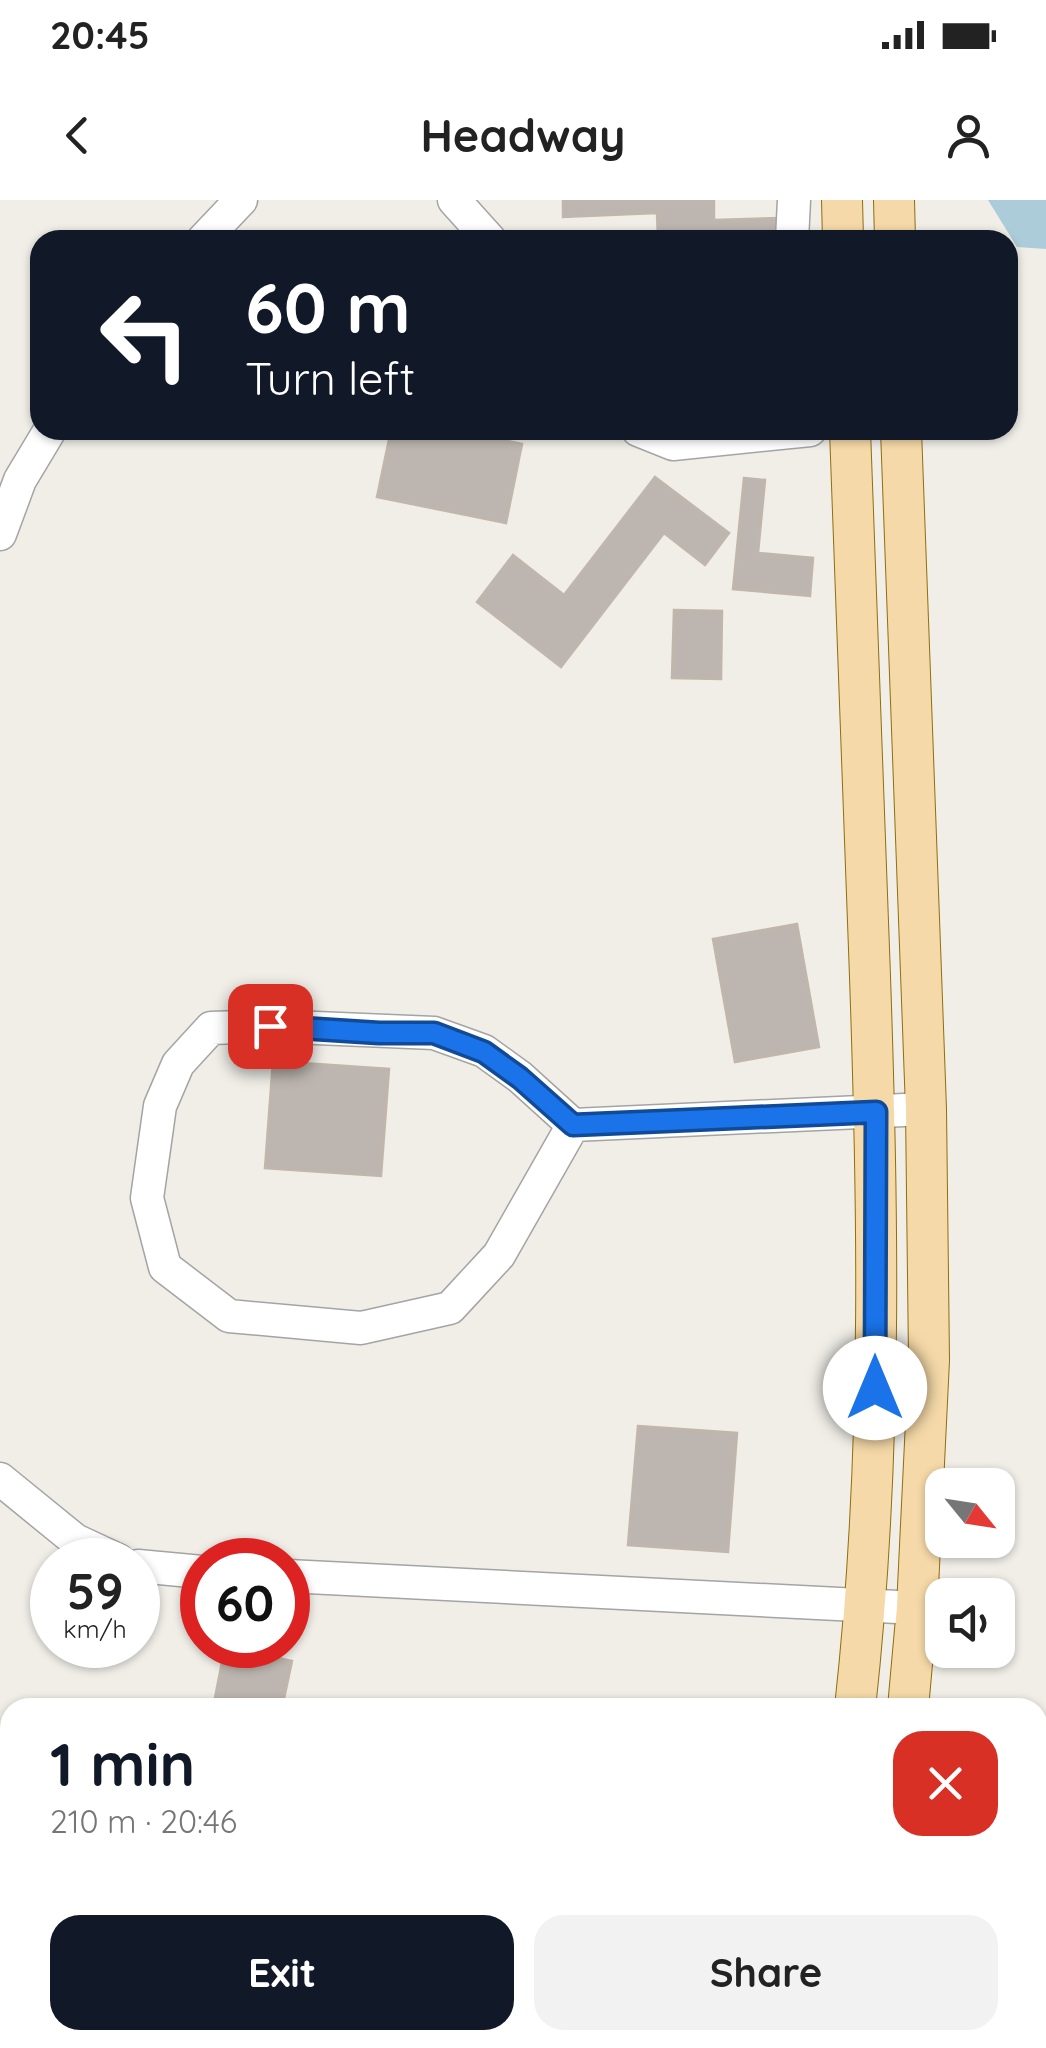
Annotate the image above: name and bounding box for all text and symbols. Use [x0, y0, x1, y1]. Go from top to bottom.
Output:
text: 20:45 [50, 11, 150, 59]
text: Headway [420, 107, 626, 163]
icon: back [50, 108, 105, 163]
icon: person [941, 108, 996, 163]
text: 60 m [245, 263, 411, 351]
icon: left [80, 270, 210, 400]
text: Turn left [245, 350, 415, 406]
pin [228, 984, 313, 1069]
icon: arrive [243, 999, 298, 1054]
position arrow [823, 1336, 927, 1440]
north arrow [925, 1468, 1015, 1558]
map controls [925, 1468, 1015, 1668]
speed limit sign: 60 [180, 1538, 310, 1668]
text: 59 [66, 1559, 124, 1622]
button: sound [925, 1578, 1015, 1668]
text: km/h [63, 1613, 127, 1644]
text: 1 min [50, 1726, 195, 1801]
button: close [893, 1731, 998, 1836]
text: 210 m · 20:46 [50, 1801, 237, 1841]
button: Exit [50, 1915, 514, 2030]
button: Share [534, 1915, 998, 2030]

